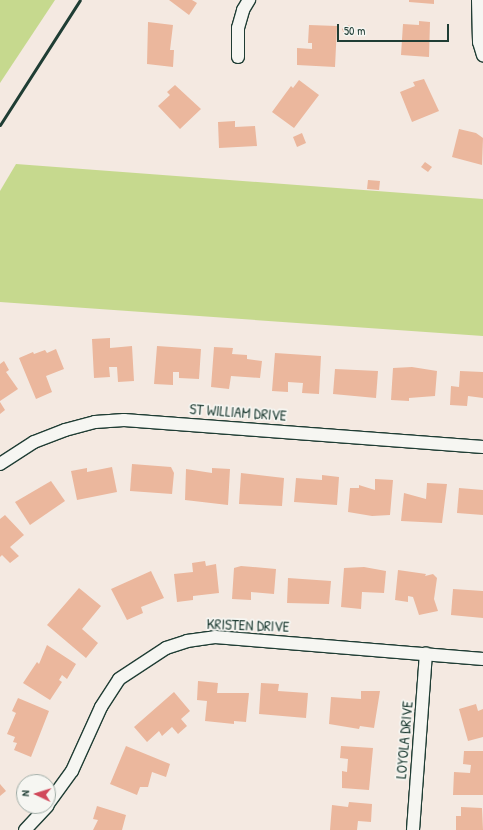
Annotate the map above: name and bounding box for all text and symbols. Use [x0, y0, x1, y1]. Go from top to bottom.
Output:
scale bar [339, 16, 451, 42]
text: 50 m [344, 22, 365, 39]
street label: ST WILLIAM DRIVE [189, 400, 287, 424]
street label: KRISTEN DRIVE [206, 615, 290, 635]
street label: LOYOLA DRIVE [392, 700, 416, 780]
north arrow [16, 774, 56, 814]
text: N [18, 790, 32, 797]

